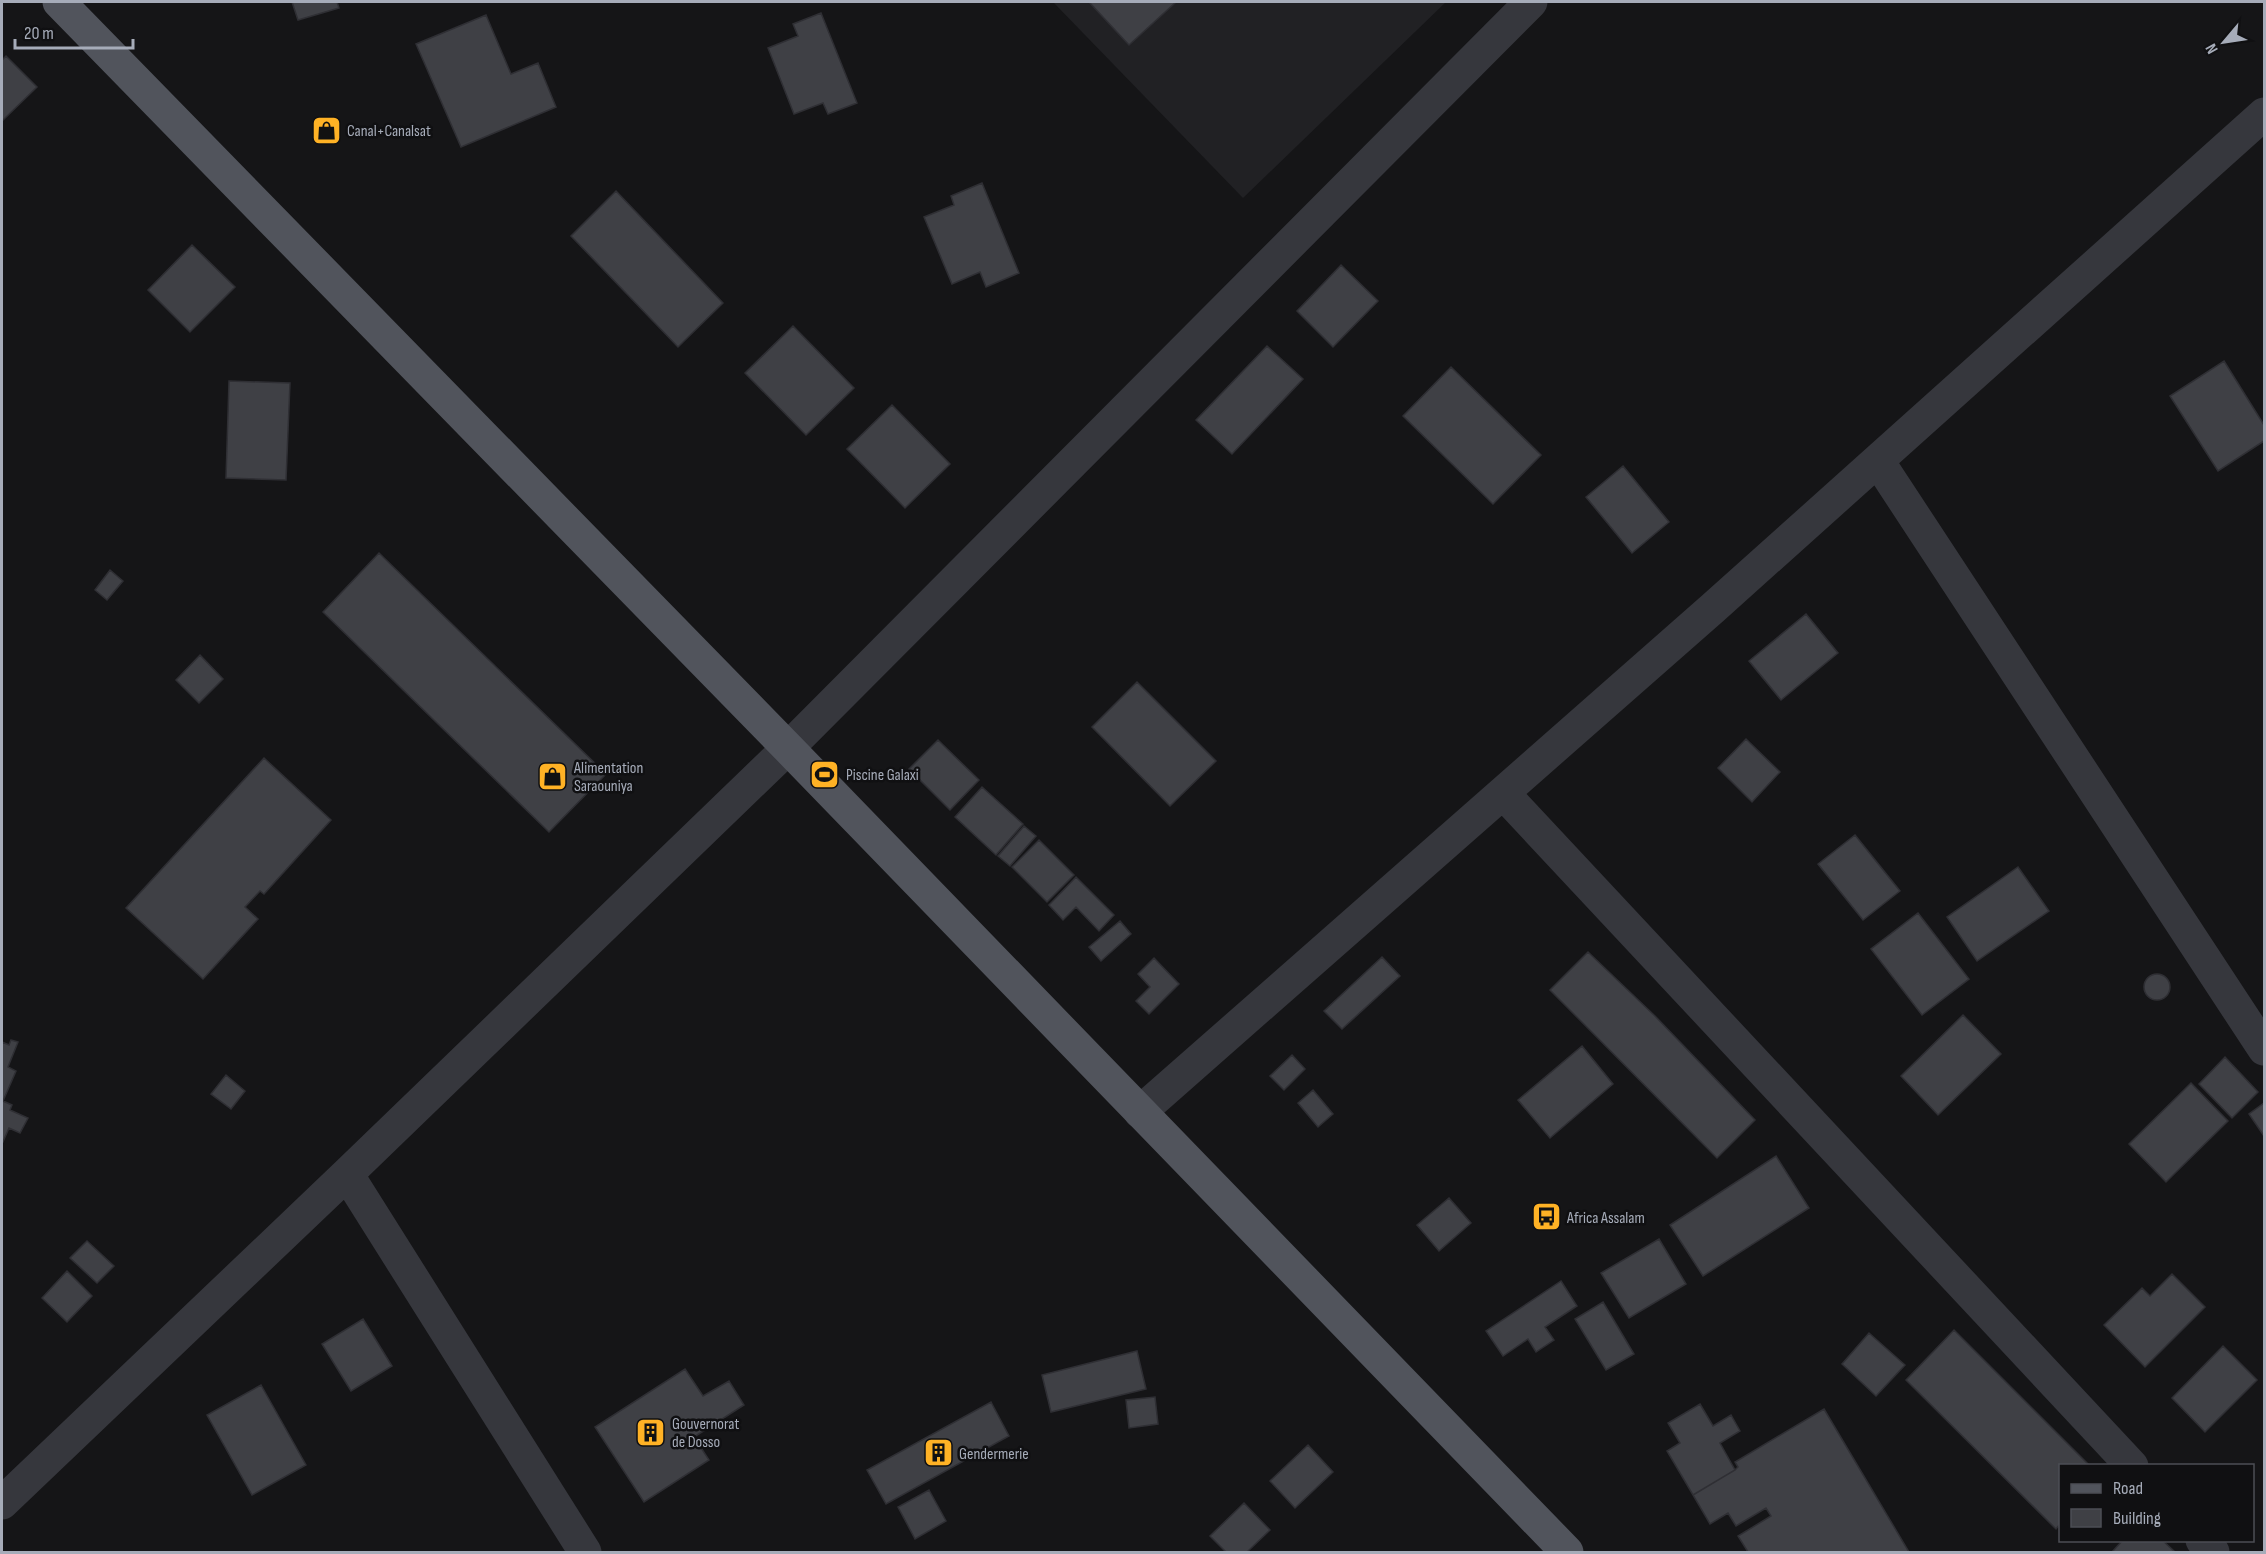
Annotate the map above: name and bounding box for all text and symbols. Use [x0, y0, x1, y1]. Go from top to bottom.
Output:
scale bar [15, 12, 134, 50]
north arrow [2194, 12, 2254, 72]
text: 20 m [24, 23, 54, 44]
text: N [2202, 40, 2223, 57]
shop icon: Canal+Canalsat [310, 114, 342, 146]
place label: Canal+Canalsat [347, 122, 431, 141]
sports icon: Piscine Galaxi [809, 758, 841, 790]
place label: Alimentation Saraouniya [573, 759, 643, 796]
shop icon: Alimentation Saraouniya [537, 760, 569, 792]
place label: Piscine Galaxi [846, 766, 919, 785]
bus stop icon: Africa Assalam [1530, 1201, 1562, 1233]
place label: Africa Assalam [1566, 1209, 1645, 1228]
place label: Gouvernorat de Dosso [672, 1415, 739, 1452]
building icon: Gouvernorat de Dosso [635, 1416, 667, 1448]
building icon: Gendermerie [922, 1437, 954, 1469]
place label: Gendermerie [959, 1445, 1029, 1464]
legend [2059, 1464, 2254, 1542]
text: Road [2113, 1478, 2143, 1499]
text: Building [2113, 1508, 2161, 1529]

